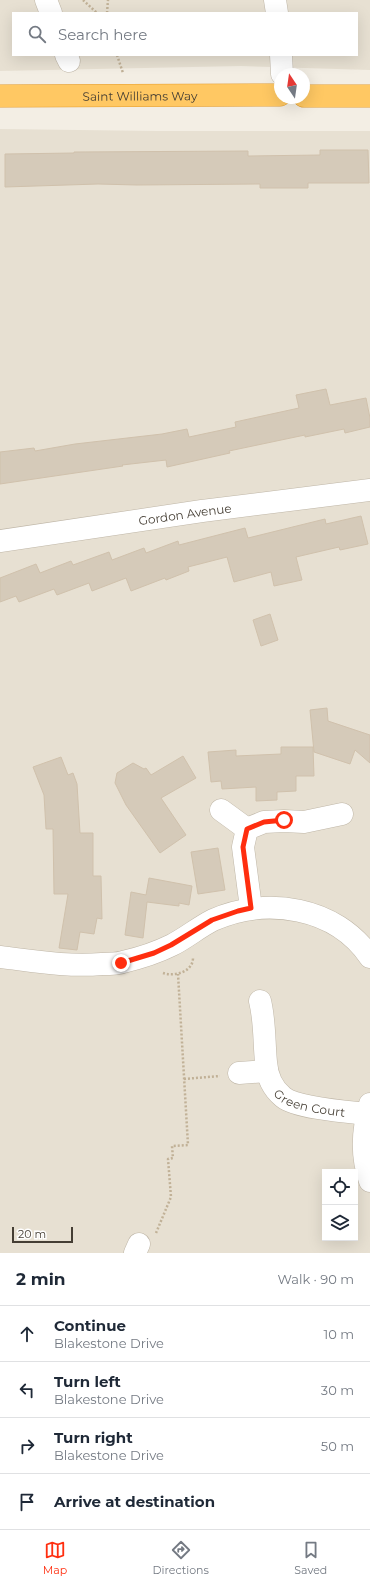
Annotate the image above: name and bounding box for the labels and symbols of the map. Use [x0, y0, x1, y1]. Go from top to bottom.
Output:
north arrow [274, 68, 310, 104]
street label: Saint Williams Way [83, 88, 198, 103]
street label: Gordon Avenue [137, 500, 232, 528]
route start [275, 811, 293, 829]
route end [112, 954, 130, 972]
street label: Green Court [271, 1085, 346, 1119]
scale bar [12, 1225, 73, 1244]

